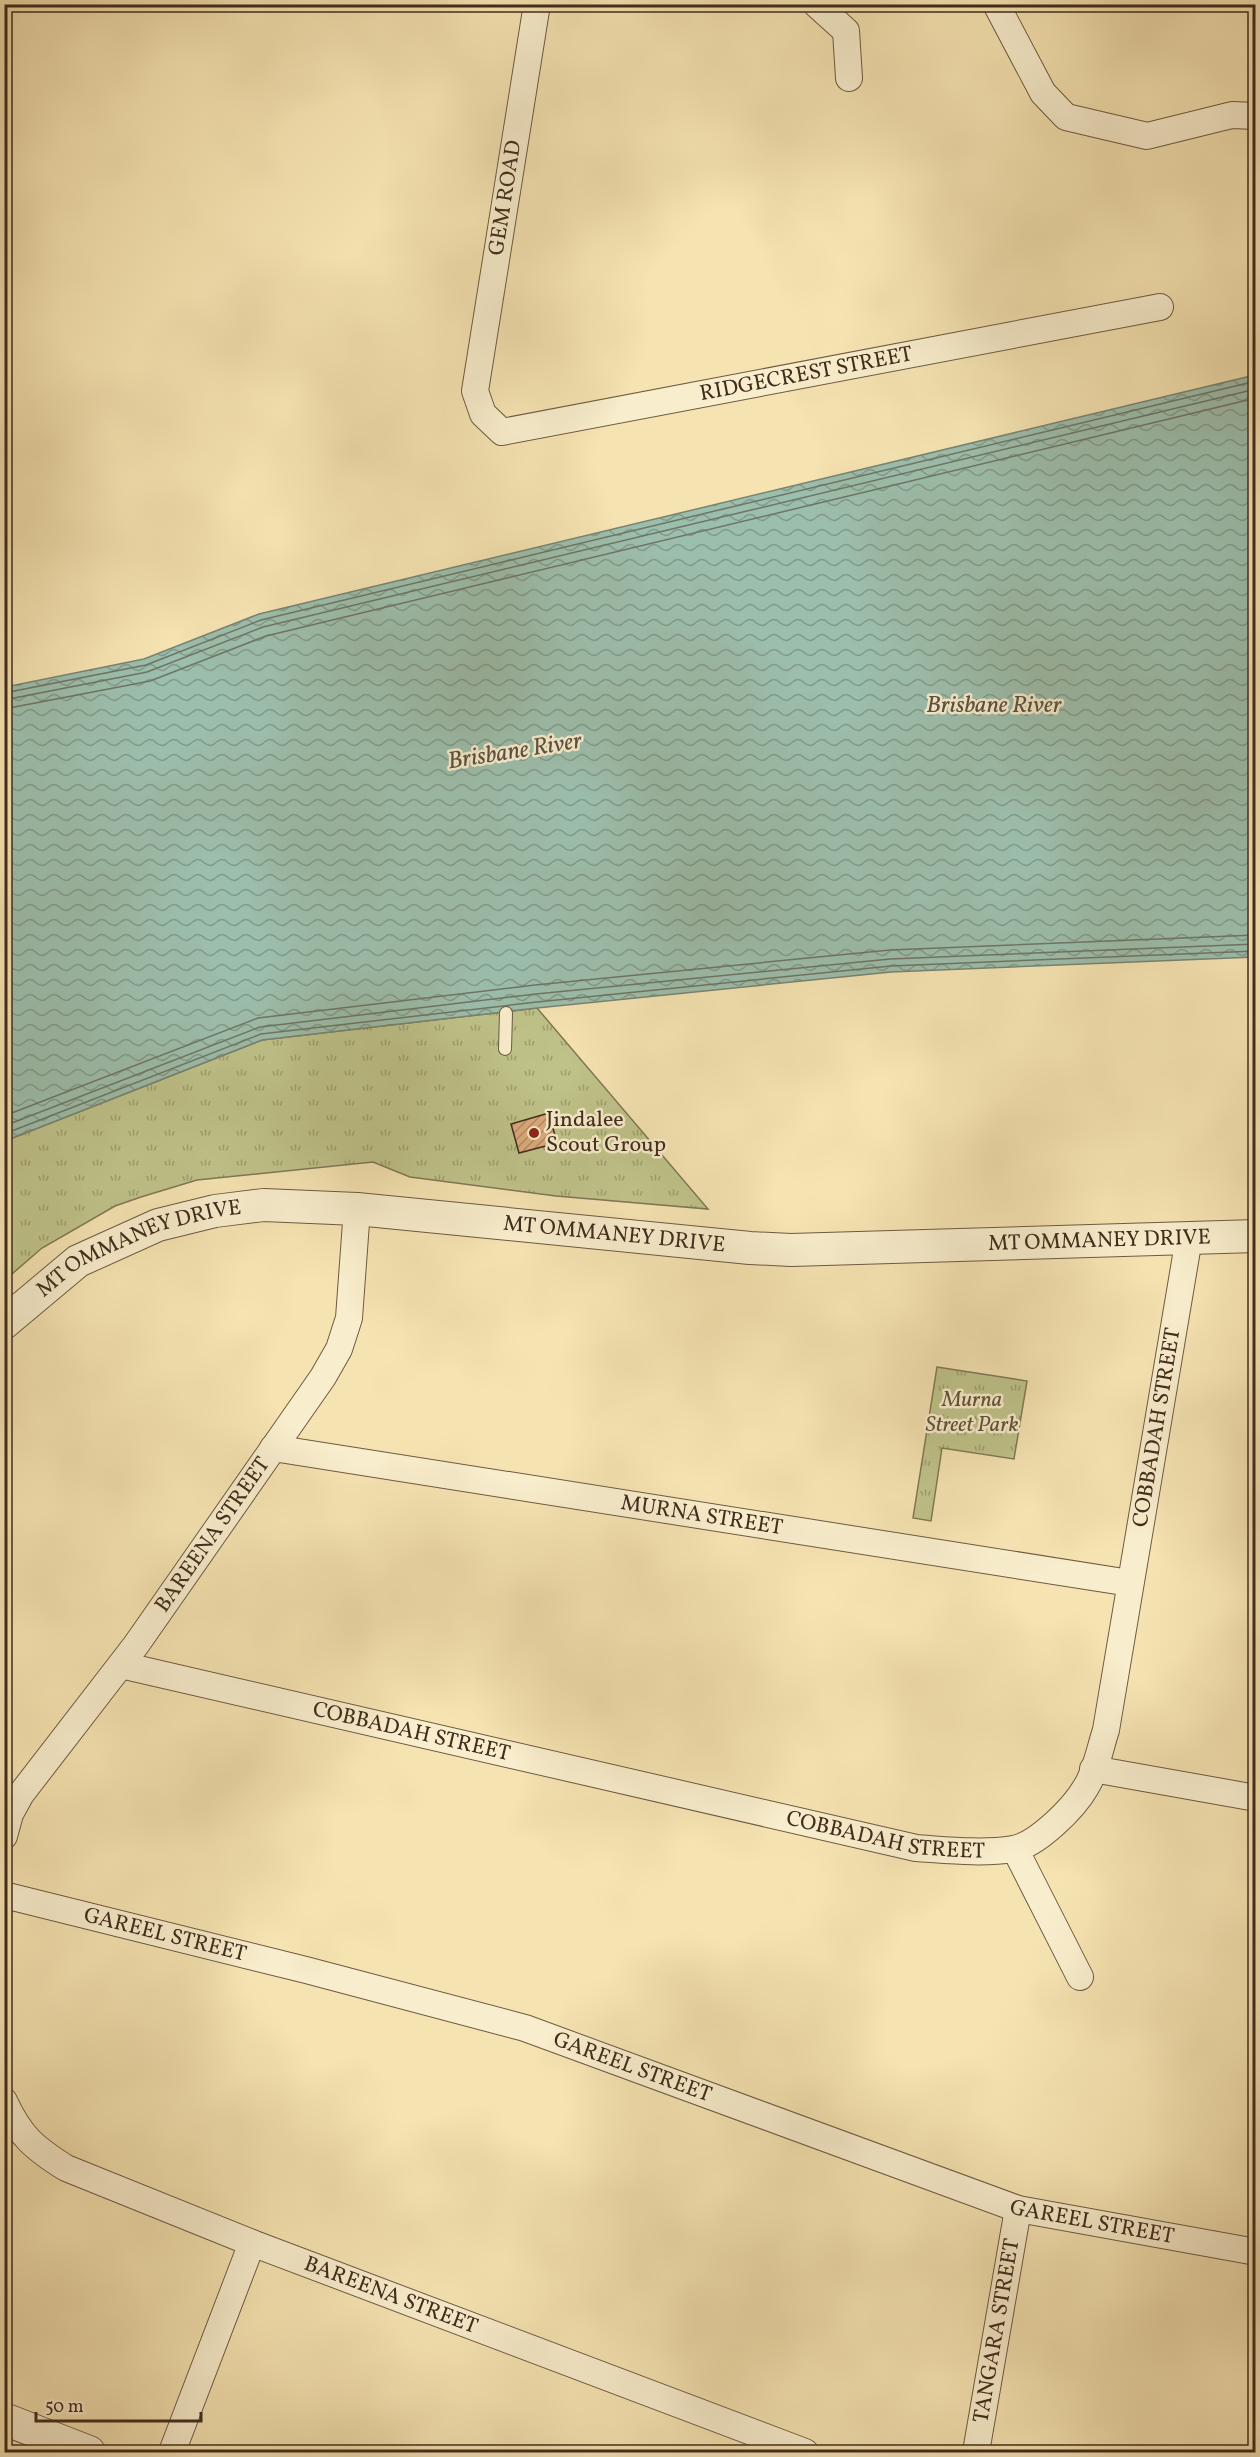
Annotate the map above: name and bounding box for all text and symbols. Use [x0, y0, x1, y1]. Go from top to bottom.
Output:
street label: GEM ROAD [482, 138, 530, 258]
street label: RIDGECREST STREET [697, 339, 915, 410]
water label: Brisbane River [926, 689, 1063, 723]
water label: Brisbane River [445, 724, 586, 779]
place label: Jindalee Scout Group [546, 1105, 666, 1161]
marker: Jindalee Scout Group [527, 1126, 541, 1140]
street label: MT OMMANEY DRIVE [30, 1192, 243, 1305]
street label: MT OMMANEY DRIVE [502, 1208, 727, 1261]
street label: MT OMMANEY DRIVE [988, 1222, 1211, 1260]
street label: COBBADAH STREET [1125, 1325, 1189, 1530]
park label: Murna Street Park [925, 1385, 1019, 1441]
street label: BAREENA STREET [148, 1451, 278, 1619]
street label: MURNA STREET [618, 1487, 785, 1544]
street label: COBBADAH STREET [310, 1694, 513, 1770]
street label: COBBADAH STREET [783, 1803, 985, 1867]
street label: GAREEL STREET [80, 1900, 250, 1970]
street label: GAREEL STREET [549, 2024, 716, 2111]
street label: GAREEL STREET [1005, 2192, 1177, 2252]
street label: TANGARA STREET [966, 2236, 1028, 2425]
street label: BAREENA STREET [300, 2249, 482, 2342]
scale bar [36, 2385, 201, 2423]
text: 50 m [45, 2395, 84, 2420]

